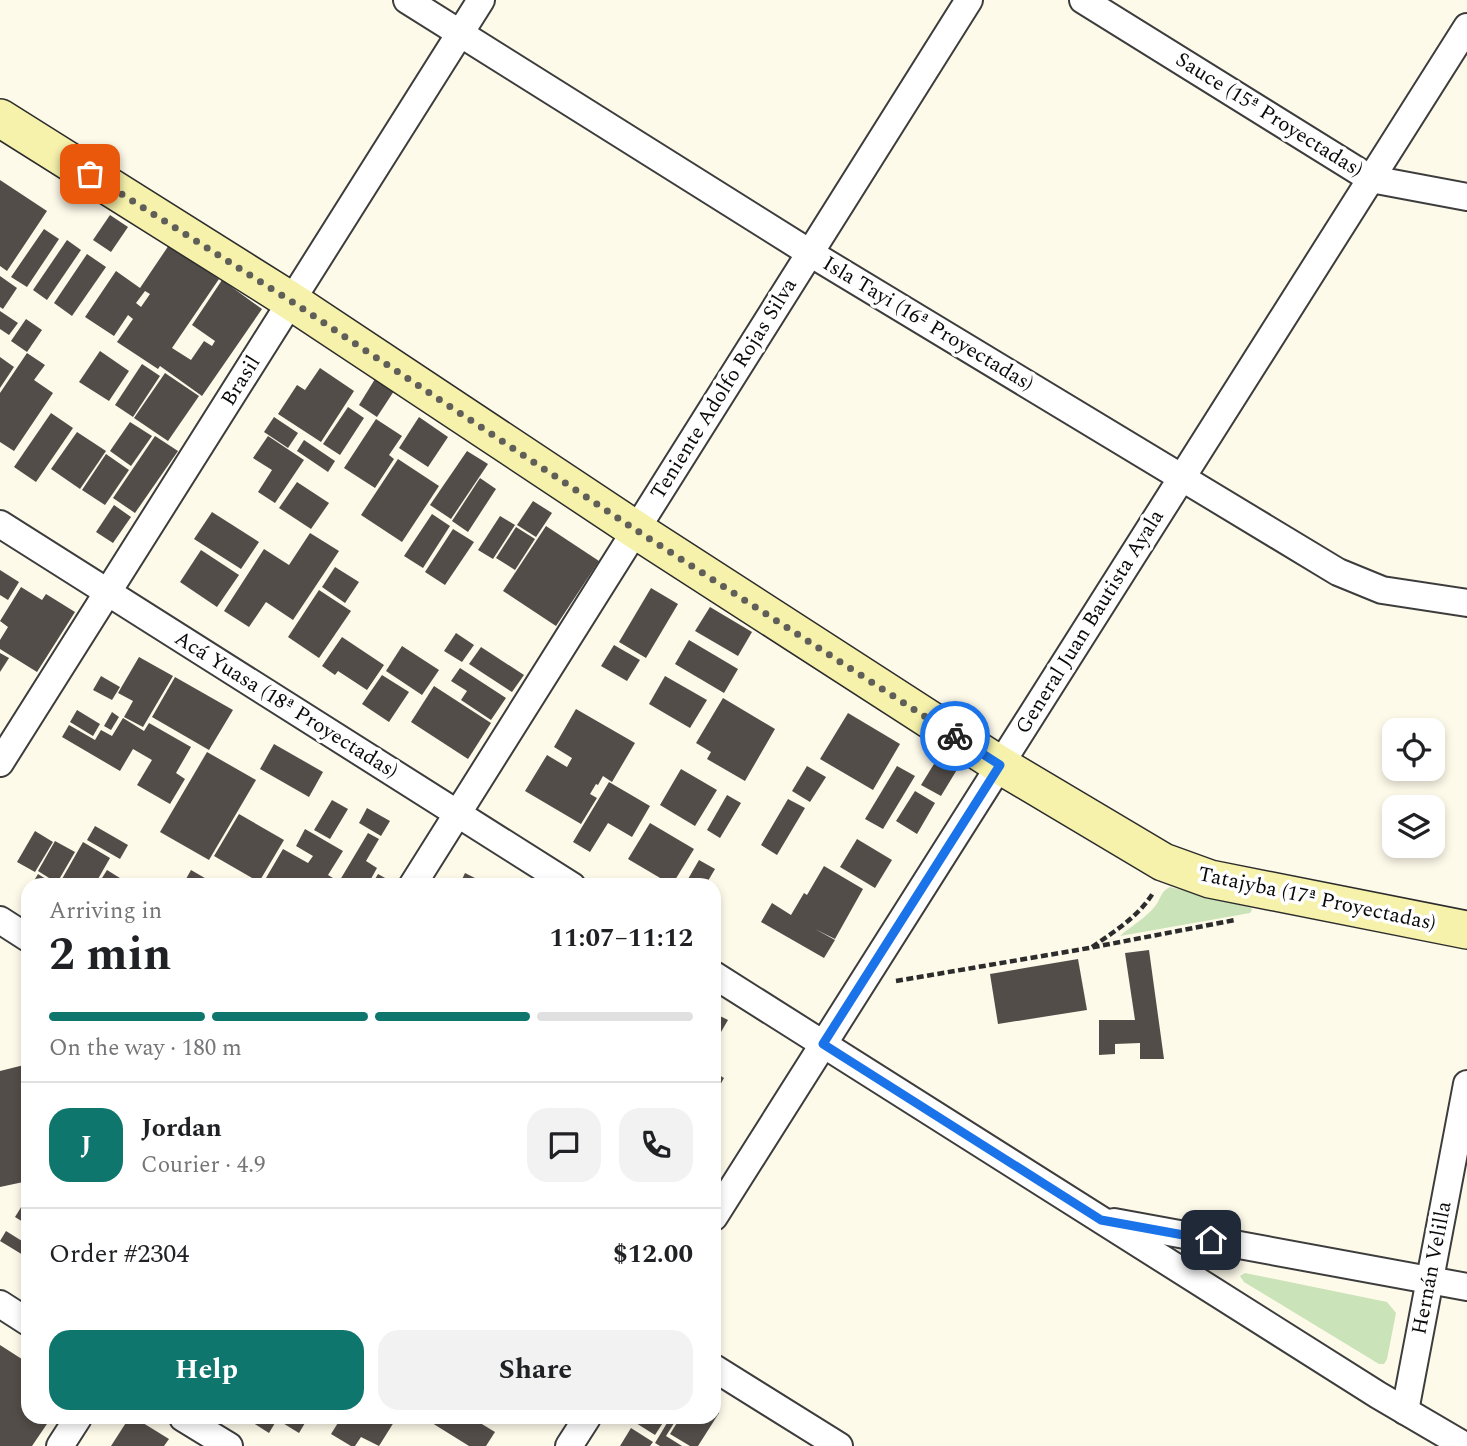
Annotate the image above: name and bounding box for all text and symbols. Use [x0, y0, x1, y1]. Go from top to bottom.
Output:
street label: Sauce (15ª Proyectadas) [1169, 44, 1369, 186]
pin [60, 144, 120, 204]
icon: bag [71, 155, 109, 193]
street label: Isla Tayi (16ª Proyectadas) [816, 248, 1040, 400]
street label: Teniente Adolfo Rojas Silva [643, 271, 806, 506]
street label: Brasil [213, 349, 269, 413]
street label: General Juan Bautista Ayala [1008, 503, 1173, 741]
street label: Acá Yuasa (18ª Proyectadas) [168, 623, 404, 787]
courier [920, 701, 990, 771]
icon: bike [936, 717, 974, 755]
map controls [1382, 718, 1445, 858]
button: locate [1382, 718, 1445, 781]
button: layers [1382, 795, 1445, 858]
street label: Tatajyba (17ª Proyectadas) [1195, 858, 1439, 940]
text: Arriving in [49, 894, 162, 929]
text: 11:07–11:12 [549, 918, 693, 958]
text: 2 min [49, 920, 171, 990]
text: On the way · 180 m [49, 1031, 242, 1066]
text: Jordan [141, 1108, 222, 1148]
button: chat [527, 1108, 601, 1182]
button: phone [619, 1108, 693, 1182]
text: J [80, 1125, 92, 1165]
text: Courier · 4.9 [141, 1148, 266, 1183]
street label: Hernán Velilla [1403, 1198, 1461, 1338]
pin [1181, 1210, 1241, 1270]
icon: home [1192, 1221, 1230, 1259]
text: Order #2304 [49, 1234, 189, 1274]
text: $12.00 [613, 1234, 693, 1274]
button: Help [49, 1330, 364, 1410]
button: Share [378, 1330, 693, 1410]

